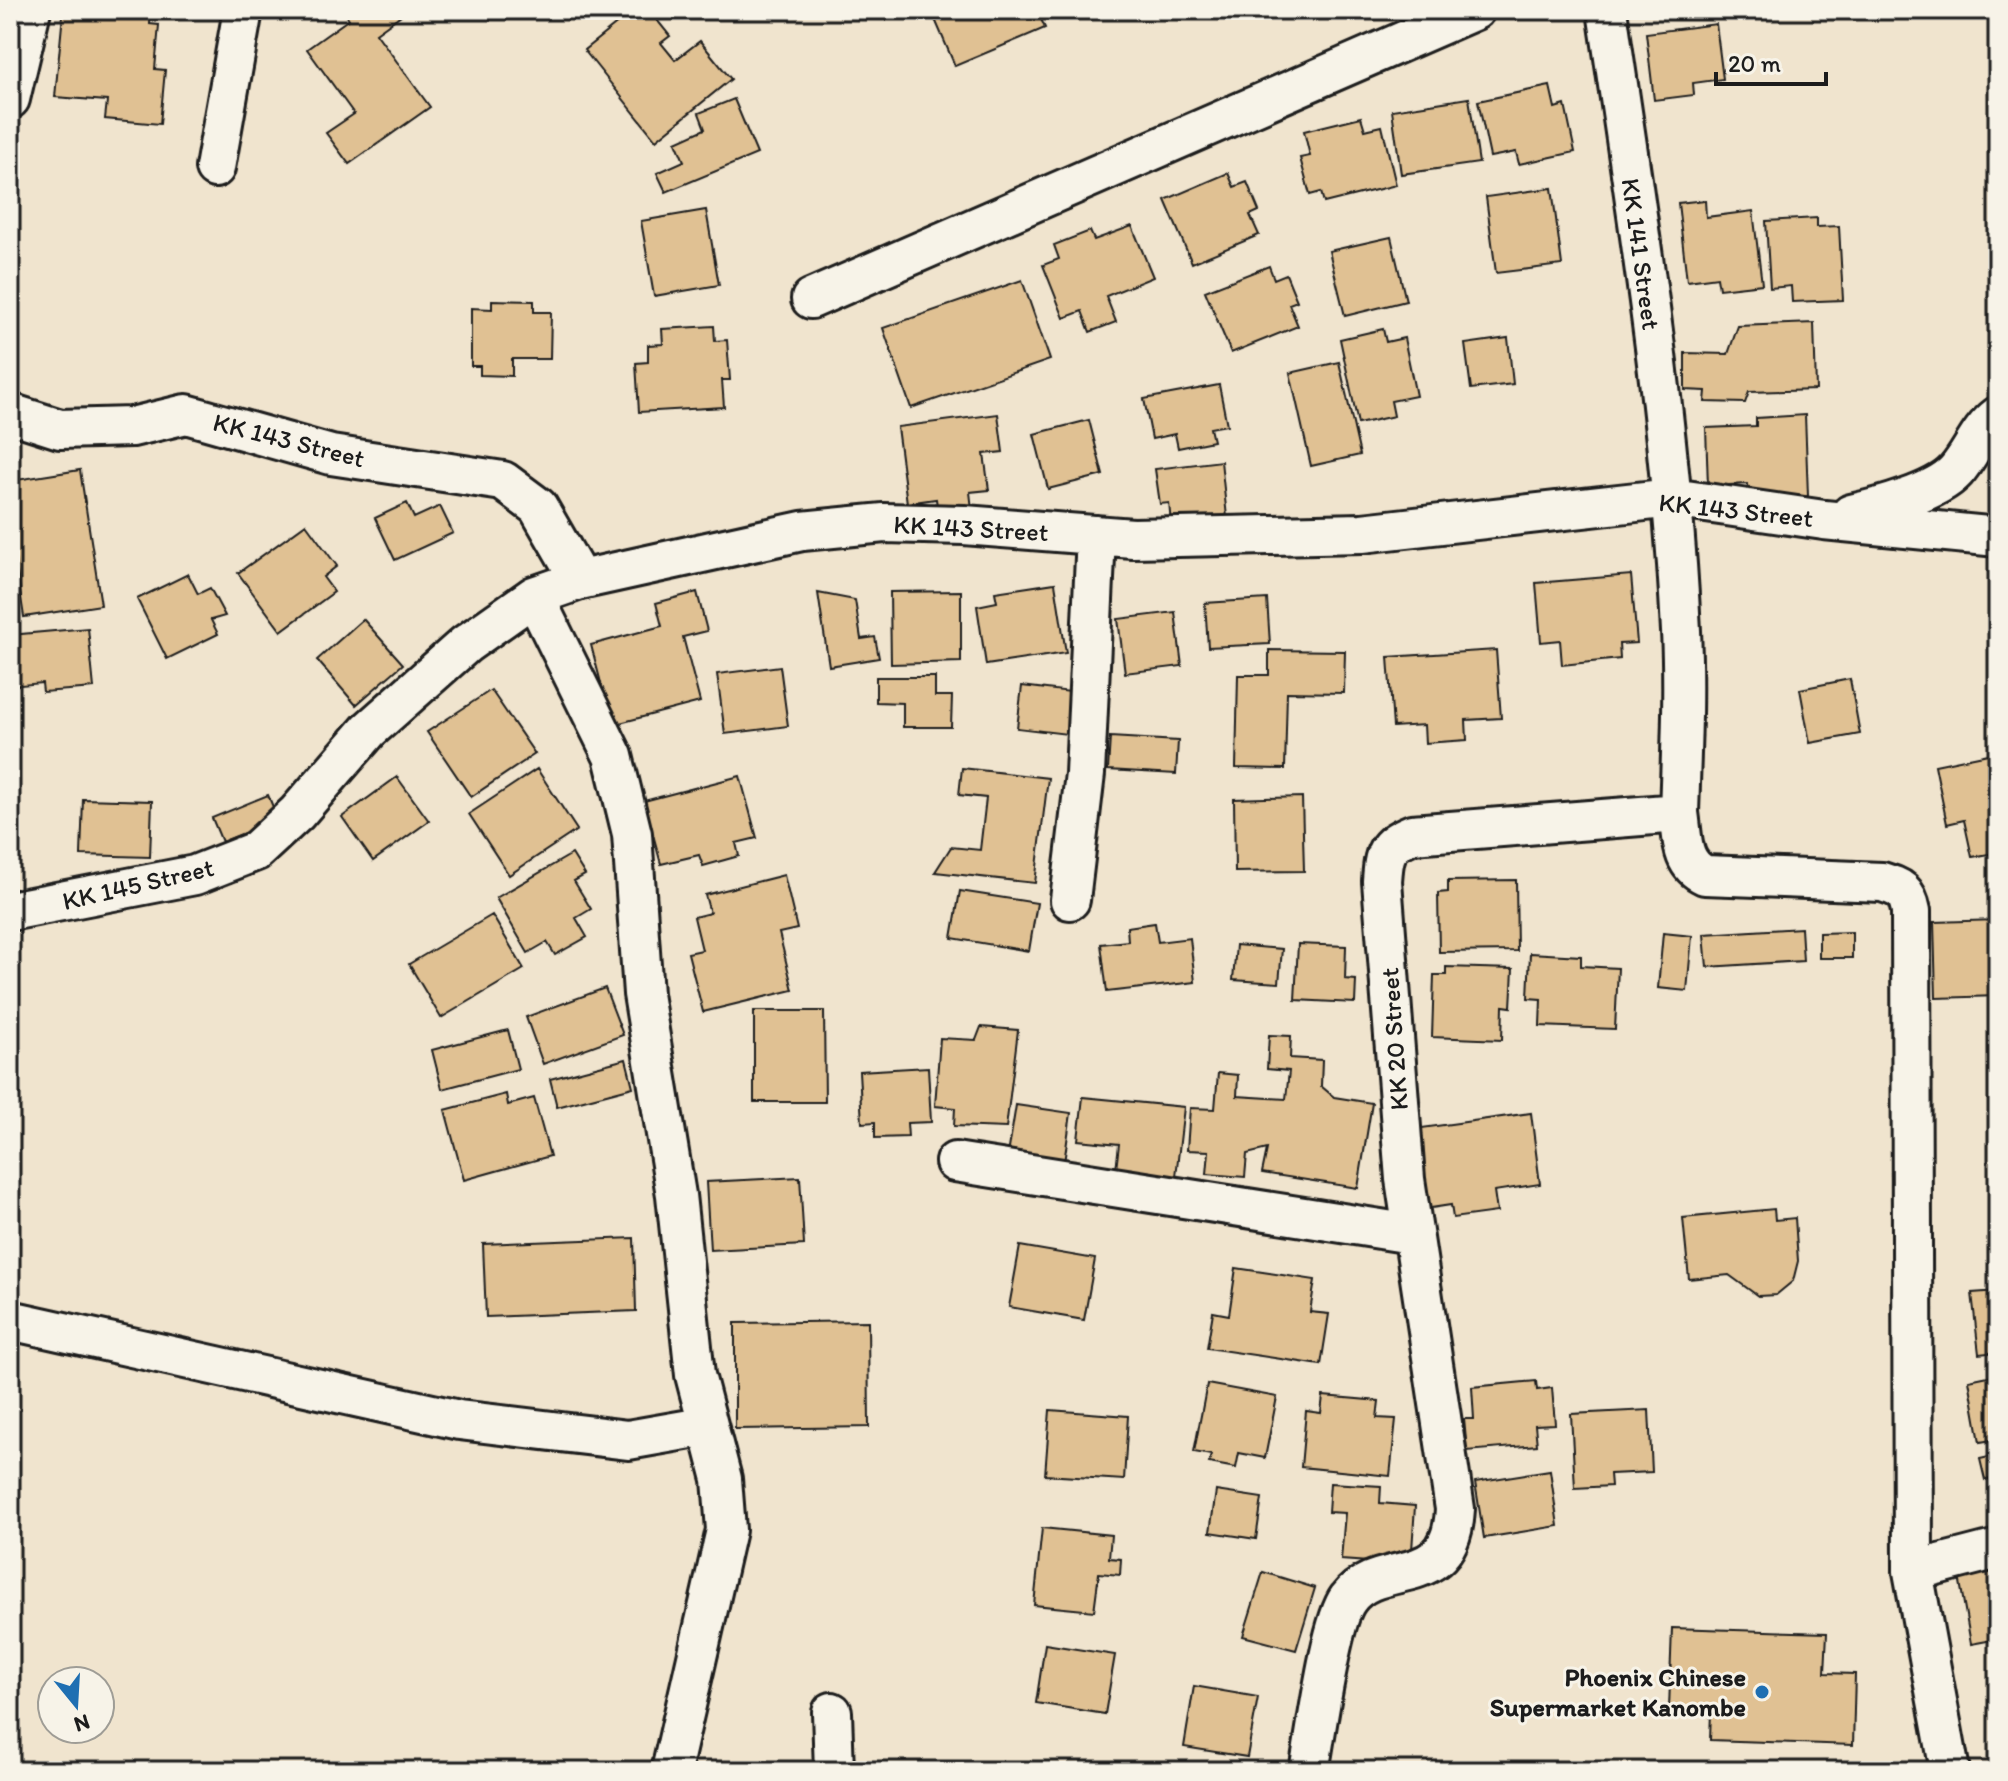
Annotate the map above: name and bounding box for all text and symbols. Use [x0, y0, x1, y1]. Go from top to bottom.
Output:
scale bar [1716, 36, 1826, 86]
text: 20 m [1728, 49, 1781, 78]
street label: KK 141 Street [1615, 176, 1668, 332]
street label: KK 143 Street [210, 406, 368, 474]
street label: KK 143 Street [1657, 486, 1815, 534]
street label: KK 143 Street [893, 508, 1050, 548]
street label: KK 145 Street [59, 851, 217, 917]
street label: KK 20 Street [1373, 966, 1415, 1111]
place label: Phoenix Chinese Supermarket Kanombe [1490, 1661, 1746, 1723]
north arrow [36, 1665, 116, 1745]
marker: Phoenix Chinese Supermarket Kanombe [1753, 1683, 1771, 1701]
text: N [71, 1708, 93, 1739]

